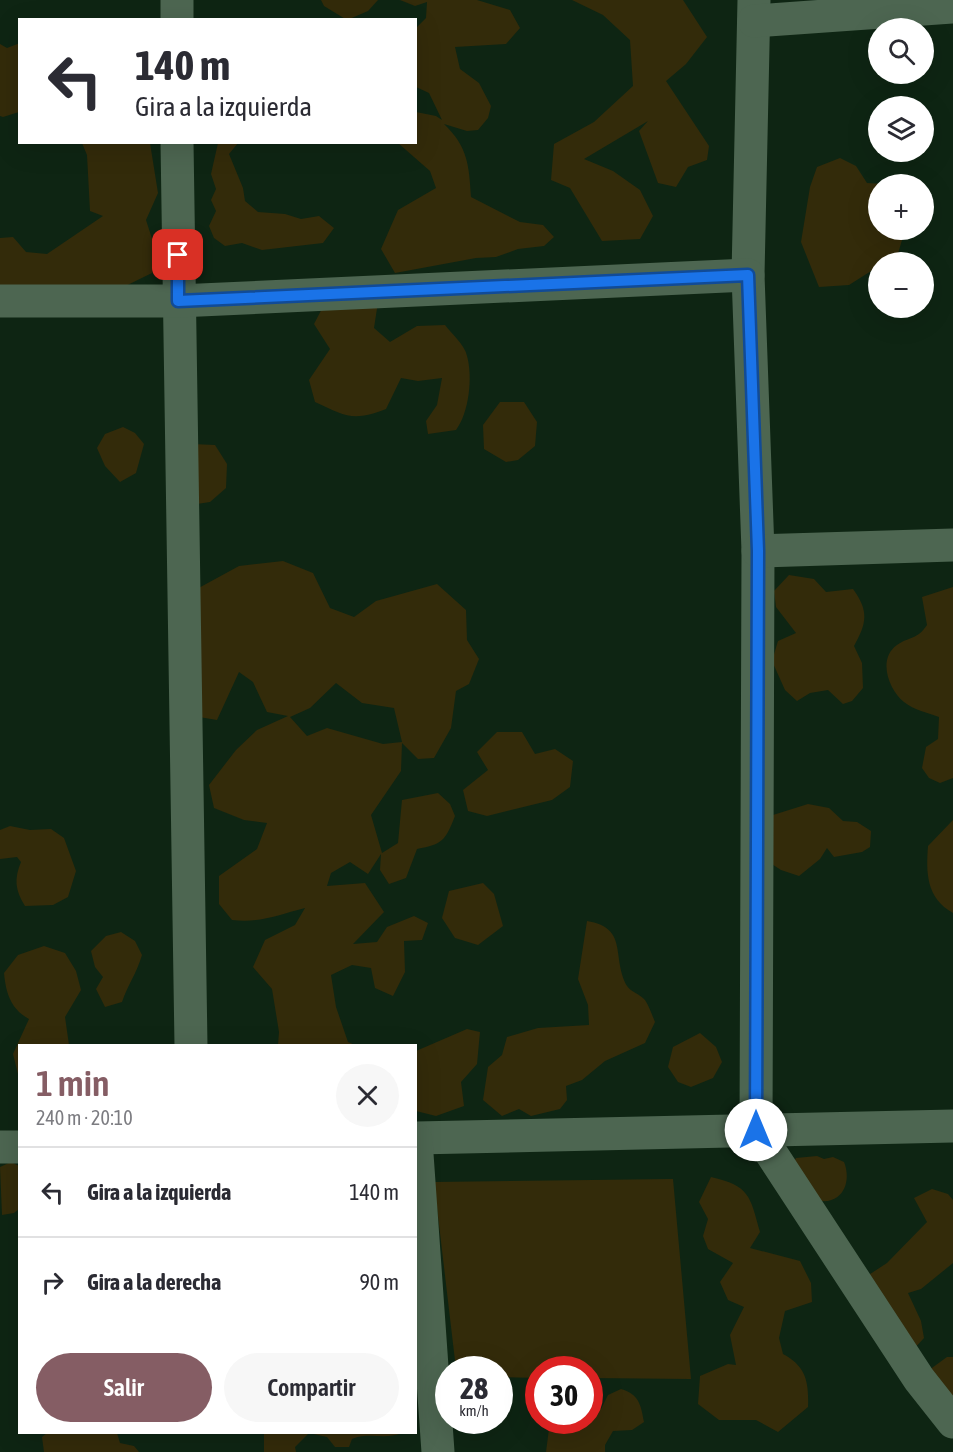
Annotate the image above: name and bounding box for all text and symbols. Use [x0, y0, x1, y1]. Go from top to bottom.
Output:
map controls [868, 18, 934, 318]
button: search [868, 18, 934, 84]
text: 140 m [135, 41, 230, 89]
icon: left [36, 42, 114, 120]
text: Gira a la izquierda [135, 91, 312, 122]
button: layers [868, 96, 934, 162]
button: + [868, 174, 934, 240]
pin [152, 229, 203, 280]
icon: arrive [161, 238, 194, 271]
button: − [868, 252, 934, 318]
text: 1 min [36, 1062, 110, 1104]
button: close [336, 1064, 399, 1127]
position arrow [724, 1098, 788, 1162]
text: 240 m · 20:10 [36, 1106, 133, 1129]
icon: left [36, 1176, 69, 1209]
text: Gira a la izquierda [87, 1179, 231, 1205]
text: 140 m [349, 1179, 399, 1205]
icon: right [36, 1266, 69, 1299]
text: Gira a la derecha [87, 1269, 221, 1295]
text: 90 m [359, 1269, 399, 1295]
button: Salir [36, 1353, 212, 1422]
button: Compartir [224, 1353, 399, 1422]
speed limit sign: 30 [525, 1356, 603, 1434]
text: 28 [460, 1371, 488, 1405]
text: km/h [459, 1402, 489, 1419]

